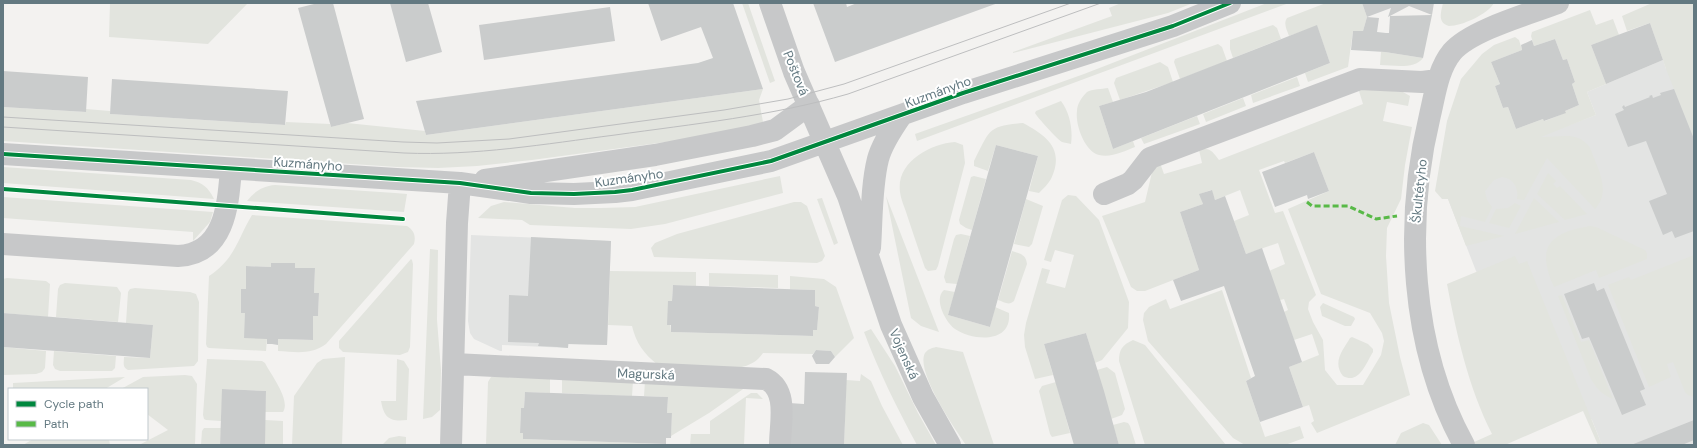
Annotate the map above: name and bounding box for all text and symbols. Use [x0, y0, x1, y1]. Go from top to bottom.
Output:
street label: Poštová [779, 48, 813, 98]
street label: Kuzmányho [903, 72, 974, 112]
street label: Kuzmányho [273, 153, 343, 175]
street label: Škultétyho [1407, 158, 1431, 224]
street label: Kuzmányho [594, 165, 665, 191]
street label: Vojenská [885, 326, 923, 382]
street label: Magurská [617, 364, 675, 384]
legend [8, 388, 148, 440]
text: Cycle path [44, 396, 104, 412]
text: Path [44, 416, 69, 432]

